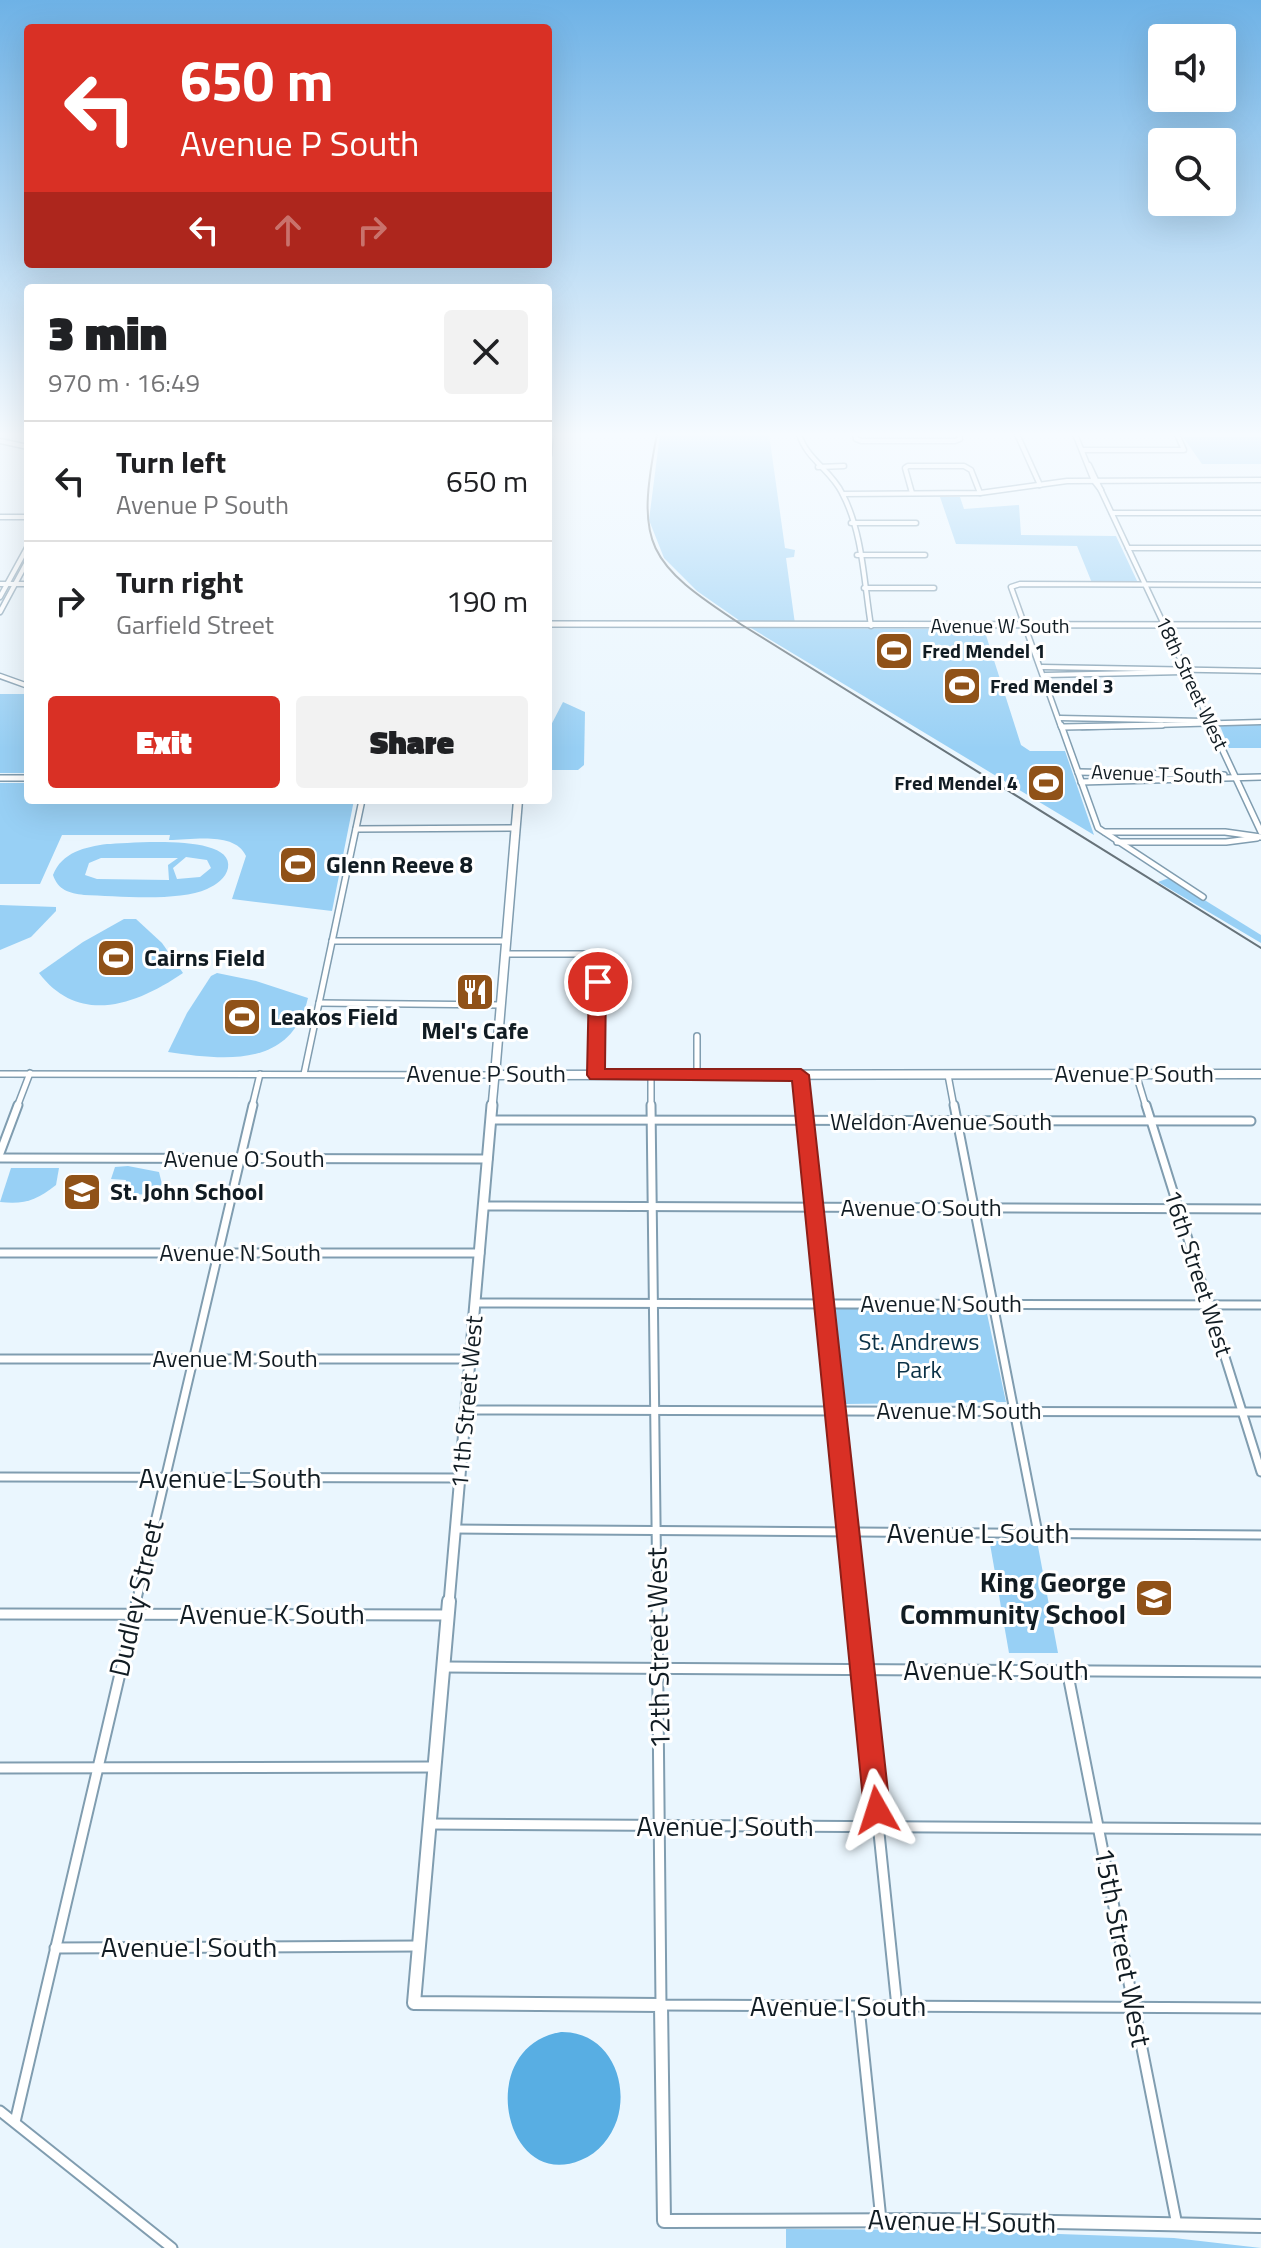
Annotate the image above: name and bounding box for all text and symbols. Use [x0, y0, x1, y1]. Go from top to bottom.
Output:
map controls [1148, 24, 1236, 216]
button: sound [1148, 24, 1236, 112]
text: 650 m [180, 38, 333, 123]
icon: left [48, 56, 152, 160]
text: Avenue P South [180, 115, 419, 170]
button: search [1148, 128, 1236, 216]
icon: left [182, 208, 226, 252]
icon: ahead [266, 208, 310, 252]
icon: right [350, 208, 394, 252]
text: 3 min [48, 296, 167, 369]
button: close [444, 310, 528, 394]
text: 970 m · 16:49 [48, 363, 200, 402]
text: Turn left [116, 439, 226, 485]
text: 650 m [446, 458, 528, 504]
icon: left [48, 459, 92, 503]
text: Avenue P South [116, 485, 289, 524]
text: Turn right [116, 559, 244, 605]
text: 190 m [446, 578, 528, 624]
icon: right [48, 579, 92, 623]
text: Garfield Street [116, 605, 274, 644]
street label: Avenue W South [931, 610, 1069, 641]
street label: 18th Street West [1148, 611, 1237, 755]
sports icon: Fred Mendel 1 [873, 630, 915, 672]
place label: Fred Mendel 1 [922, 635, 1046, 666]
sports icon: Fred Mendel 3 [941, 665, 983, 707]
place label: Fred Mendel 3 [990, 670, 1114, 701]
button: Exit [48, 696, 280, 788]
button: Share [296, 696, 528, 788]
street label: Avenue T South [1091, 756, 1223, 791]
sports icon: Fred Mendel 4 [1025, 762, 1067, 804]
place label: Fred Mendel 4 [894, 767, 1018, 798]
sports icon: Glenn Reeve 8 [277, 844, 319, 886]
place label: Glenn Reeve 8 [326, 846, 473, 882]
sports icon: Cairns Field [95, 937, 137, 979]
place label: Cairns Field [144, 939, 265, 975]
pin [564, 948, 632, 1016]
icon: arrive [576, 960, 620, 1004]
restaurant icon: Mel's Cafe [454, 971, 496, 1013]
sports icon: Leakos Field [221, 996, 263, 1038]
place label: Leakos Field [270, 998, 398, 1034]
place label: Mel's Cafe [421, 1012, 529, 1048]
street label: Avenue P South [406, 1055, 566, 1091]
street label: Avenue P South [1054, 1055, 1214, 1091]
street label: Weldon Avenue South [830, 1103, 1052, 1139]
street label: Avenue O South [163, 1140, 325, 1176]
school or university icon: St. John School [61, 1171, 103, 1213]
place label: St. John School [110, 1173, 264, 1209]
street label: 16th Street West [1155, 1185, 1243, 1361]
street label: Avenue O South [840, 1189, 1002, 1225]
street label: Avenue N South [159, 1234, 321, 1270]
street label: Avenue N South [860, 1285, 1022, 1321]
street label: 11th Street West [441, 1314, 492, 1490]
park label: St. Andrews Park [859, 1323, 979, 1387]
street label: Avenue M South [152, 1340, 318, 1376]
street label: Avenue M South [876, 1392, 1042, 1428]
street label: Avenue L South [138, 1456, 322, 1499]
street label: Avenue L South [886, 1511, 1070, 1554]
street label: Dudley Street [97, 1515, 174, 1681]
street label: 12th Street West [634, 1546, 681, 1749]
place label: King George Community School [900, 1560, 1126, 1635]
school or university icon: King George Community School [1133, 1577, 1175, 1619]
street label: Avenue K South [179, 1592, 365, 1635]
street label: Avenue K South [903, 1648, 1089, 1691]
position arrow [835, 1768, 919, 1852]
street label: Avenue J South [636, 1804, 814, 1847]
street label: 15th Street West [1083, 1844, 1164, 2050]
street label: Avenue I South [101, 1925, 277, 1968]
street label: Avenue I South [750, 1984, 926, 2027]
street label: Avenue H South [867, 2197, 1057, 2244]

